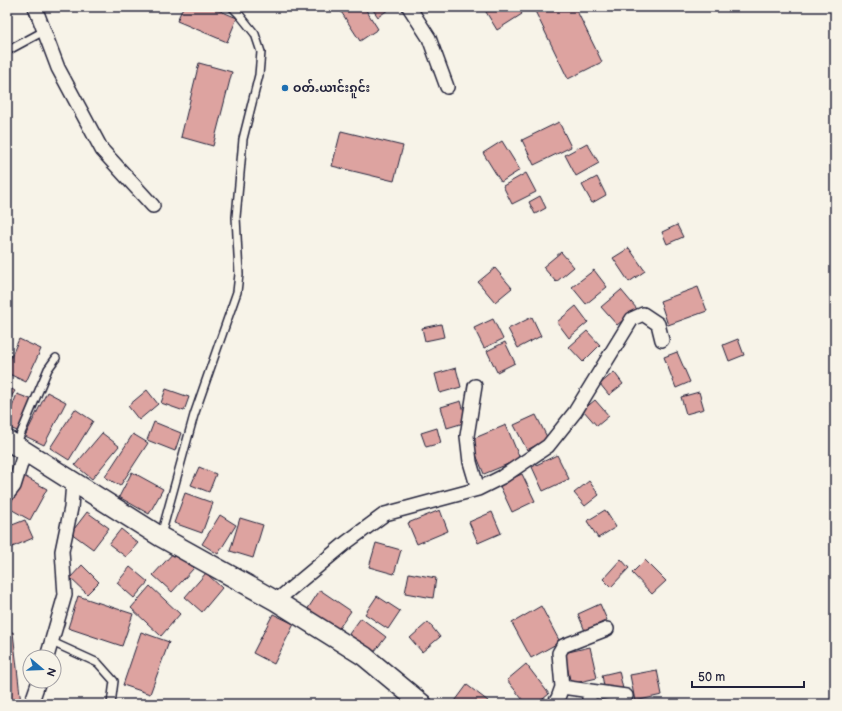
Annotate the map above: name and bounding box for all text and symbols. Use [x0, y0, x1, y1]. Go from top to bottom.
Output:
place label: ဝတ်ႉယၢင်းၵူင်း [293, 78, 370, 99]
marker: ဝတ်ႉယၢင်းၵူင်း [280, 83, 290, 93]
north arrow [22, 649, 62, 689]
scale bar [692, 663, 804, 689]
text: N [43, 666, 58, 678]
text: 50 m [698, 670, 725, 685]

